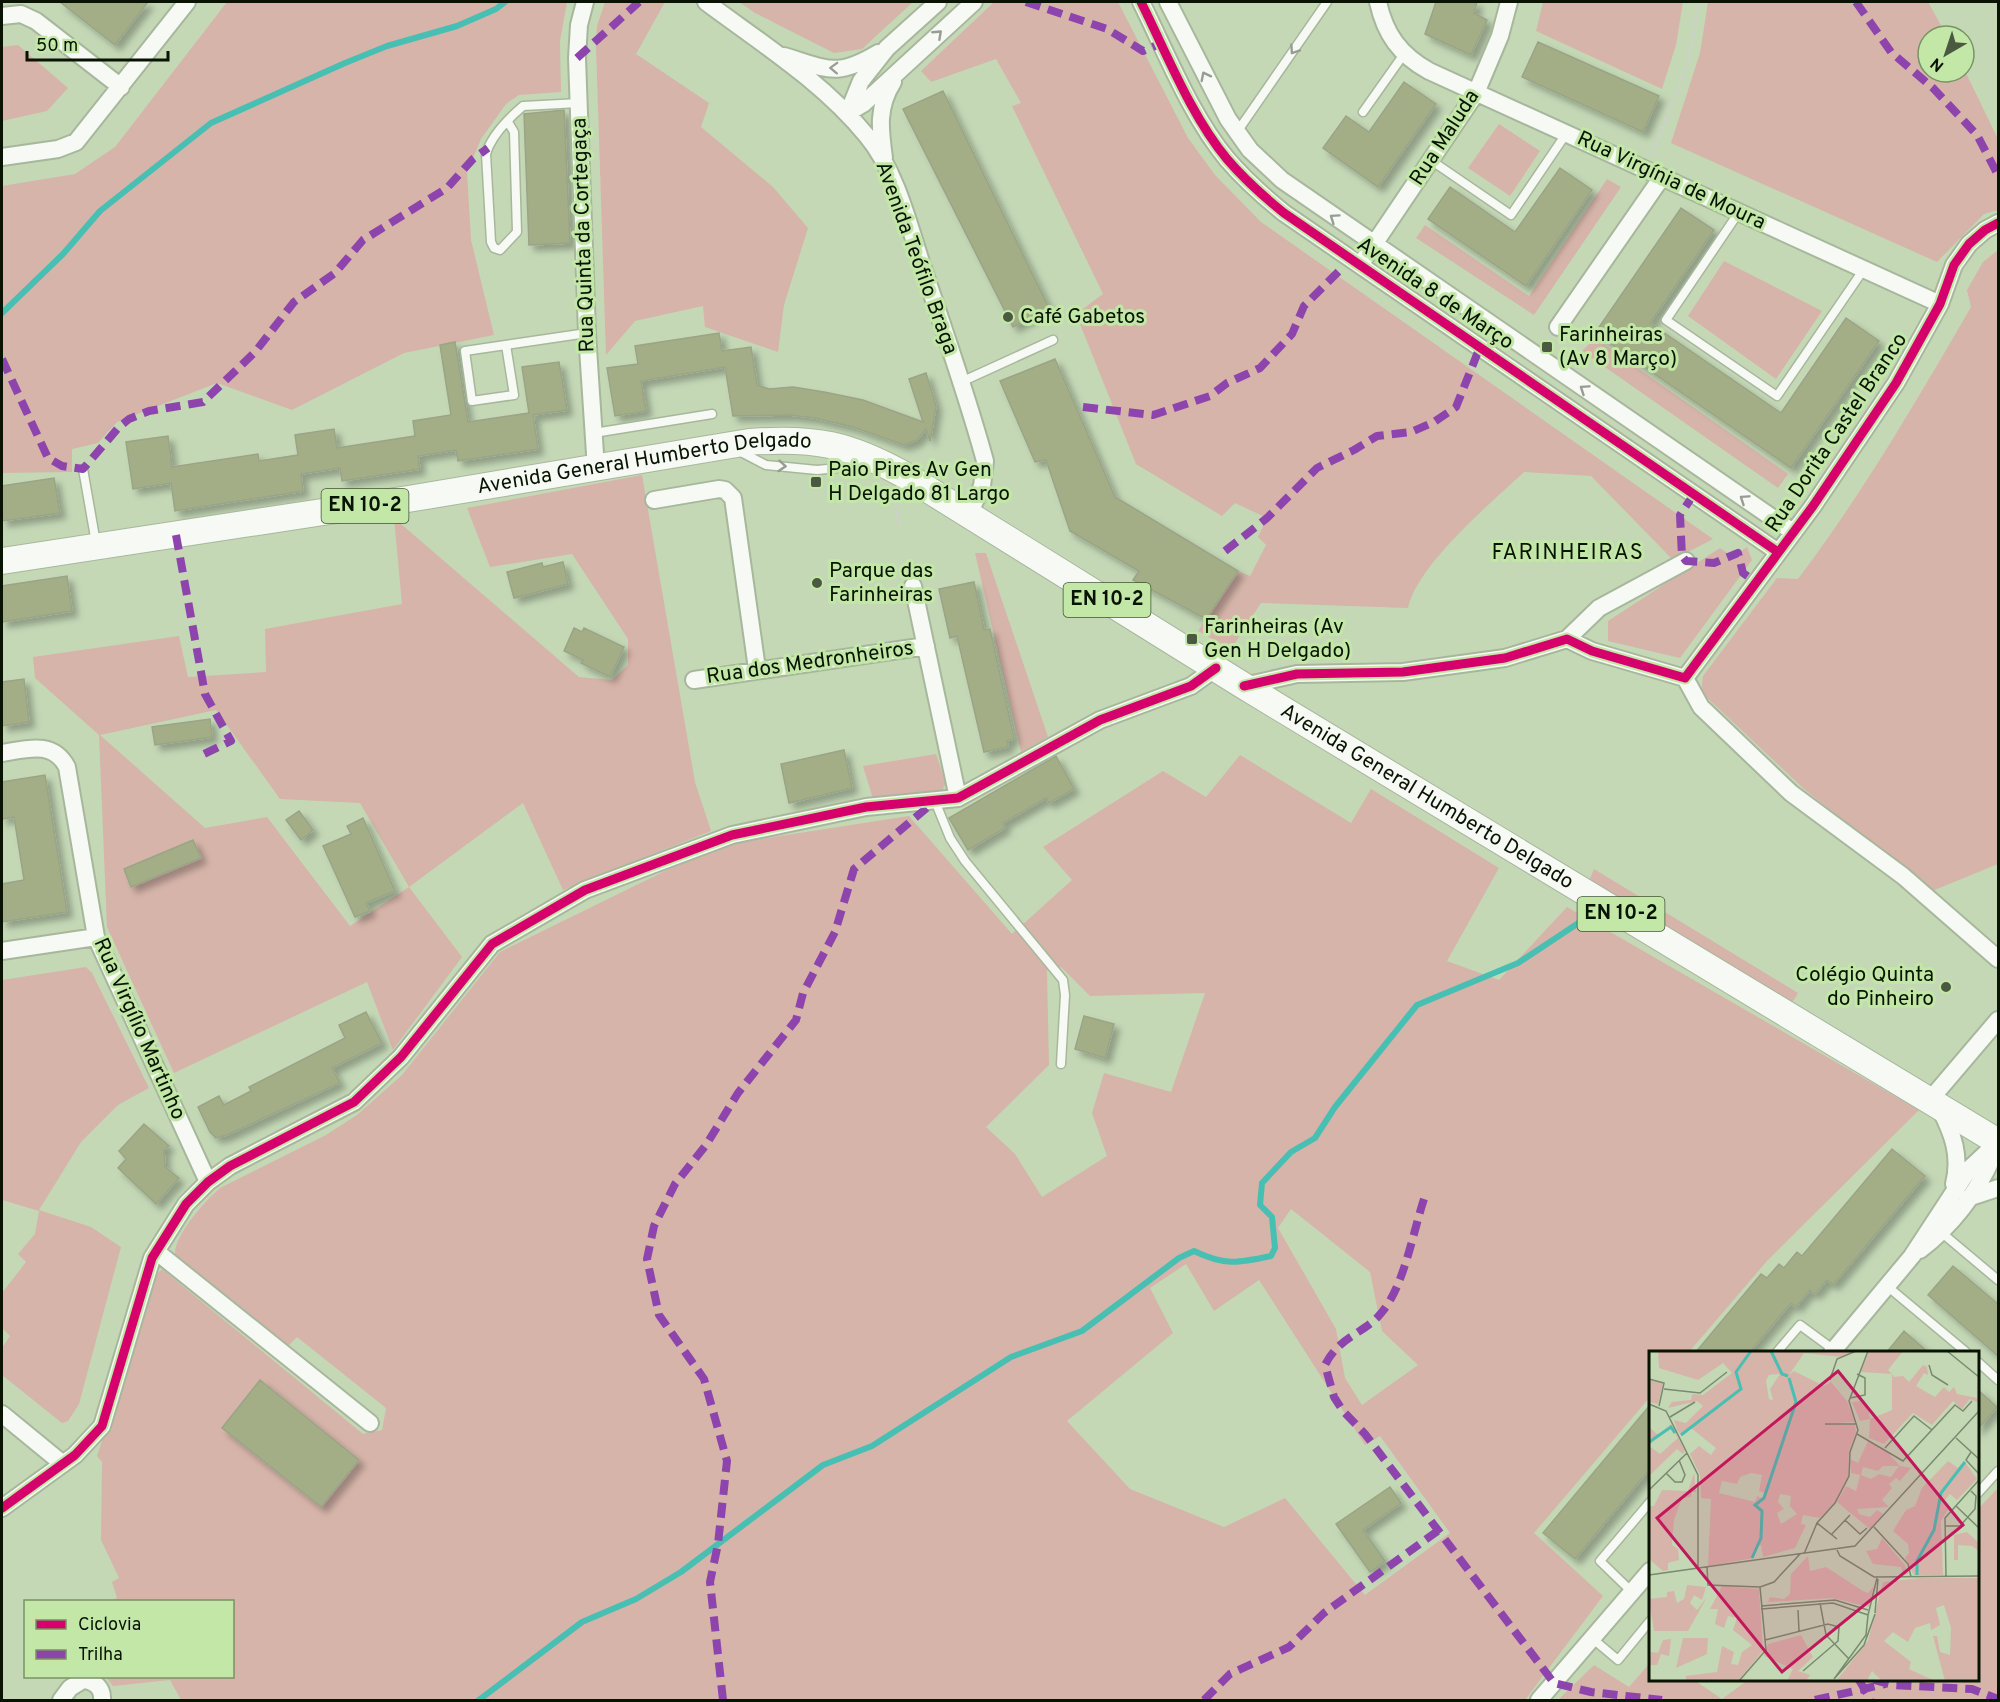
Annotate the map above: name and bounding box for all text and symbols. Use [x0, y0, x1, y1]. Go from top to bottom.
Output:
scale bar [27, 24, 168, 62]
north arrow [1916, 24, 1976, 84]
one-way arrow [932, 30, 942, 41]
text: 50 m [36, 35, 78, 58]
one-way arrow [1290, 43, 1301, 54]
text: N [1927, 53, 1949, 75]
one-way arrow [829, 62, 838, 74]
one-way arrow [1201, 71, 1213, 82]
street label: Rua Maluda [1404, 85, 1486, 191]
street label: Rua Quinta da Cortegaça [566, 117, 602, 353]
street label: Rua Virgínia de Moura [1572, 125, 1770, 237]
street label: Avenida Teófilo Braga [868, 158, 964, 358]
one-way arrow [1330, 214, 1341, 225]
street label: Avenida 8 de Março [1351, 231, 1519, 357]
place label: Café Gabetos [1020, 304, 1145, 331]
marker: Café Gabetos [1001, 310, 1015, 324]
place label: Farinheiras (Av 8 Março) [1559, 322, 1677, 373]
street label: Rua Dorita Castel Branco [1760, 328, 1914, 538]
marker: Farinheiras (Av 8 Março) [1540, 340, 1554, 354]
one-way arrow [1579, 385, 1590, 396]
street label: Avenida General Humberto Delgado [475, 427, 813, 501]
place label: Paio Pires Av Gen H Delgado 81 Largo [828, 457, 1010, 508]
one-way arrow [778, 459, 787, 472]
marker: Paio Pires Av Gen H Delgado 81 Largo [809, 475, 823, 489]
road number: EN 10-2 [322, 489, 409, 523]
one-way arrow [1740, 495, 1751, 506]
district label: FARINHEIRAS [1492, 540, 1644, 567]
place label: Parque das Farinheiras [829, 558, 933, 609]
marker: Parque das Farinheiras [810, 576, 824, 590]
road number: EN 10-2 [1064, 583, 1150, 617]
place label: Farinheiras (Av Gen H Delgado) [1204, 614, 1351, 665]
marker: Farinheiras (Av Gen H Delgado) [1185, 632, 1199, 646]
street label: Rua dos Medronheiros [705, 635, 915, 691]
street label: Avenida General Humberto Delgado [1275, 698, 1579, 896]
road number: EN 10-2 [1578, 897, 1664, 931]
street label: Rua Virgílio Martinho [87, 934, 191, 1124]
place label: Colégio Quinta do Pinheiro [1795, 962, 1934, 1013]
marker: Colégio Quinta do Pinheiro [1939, 980, 1953, 994]
inset map [1649, 1351, 1979, 1681]
legend [24, 1600, 234, 1678]
text: Ciclovia [78, 1614, 141, 1637]
text: Trilha [78, 1644, 123, 1667]

